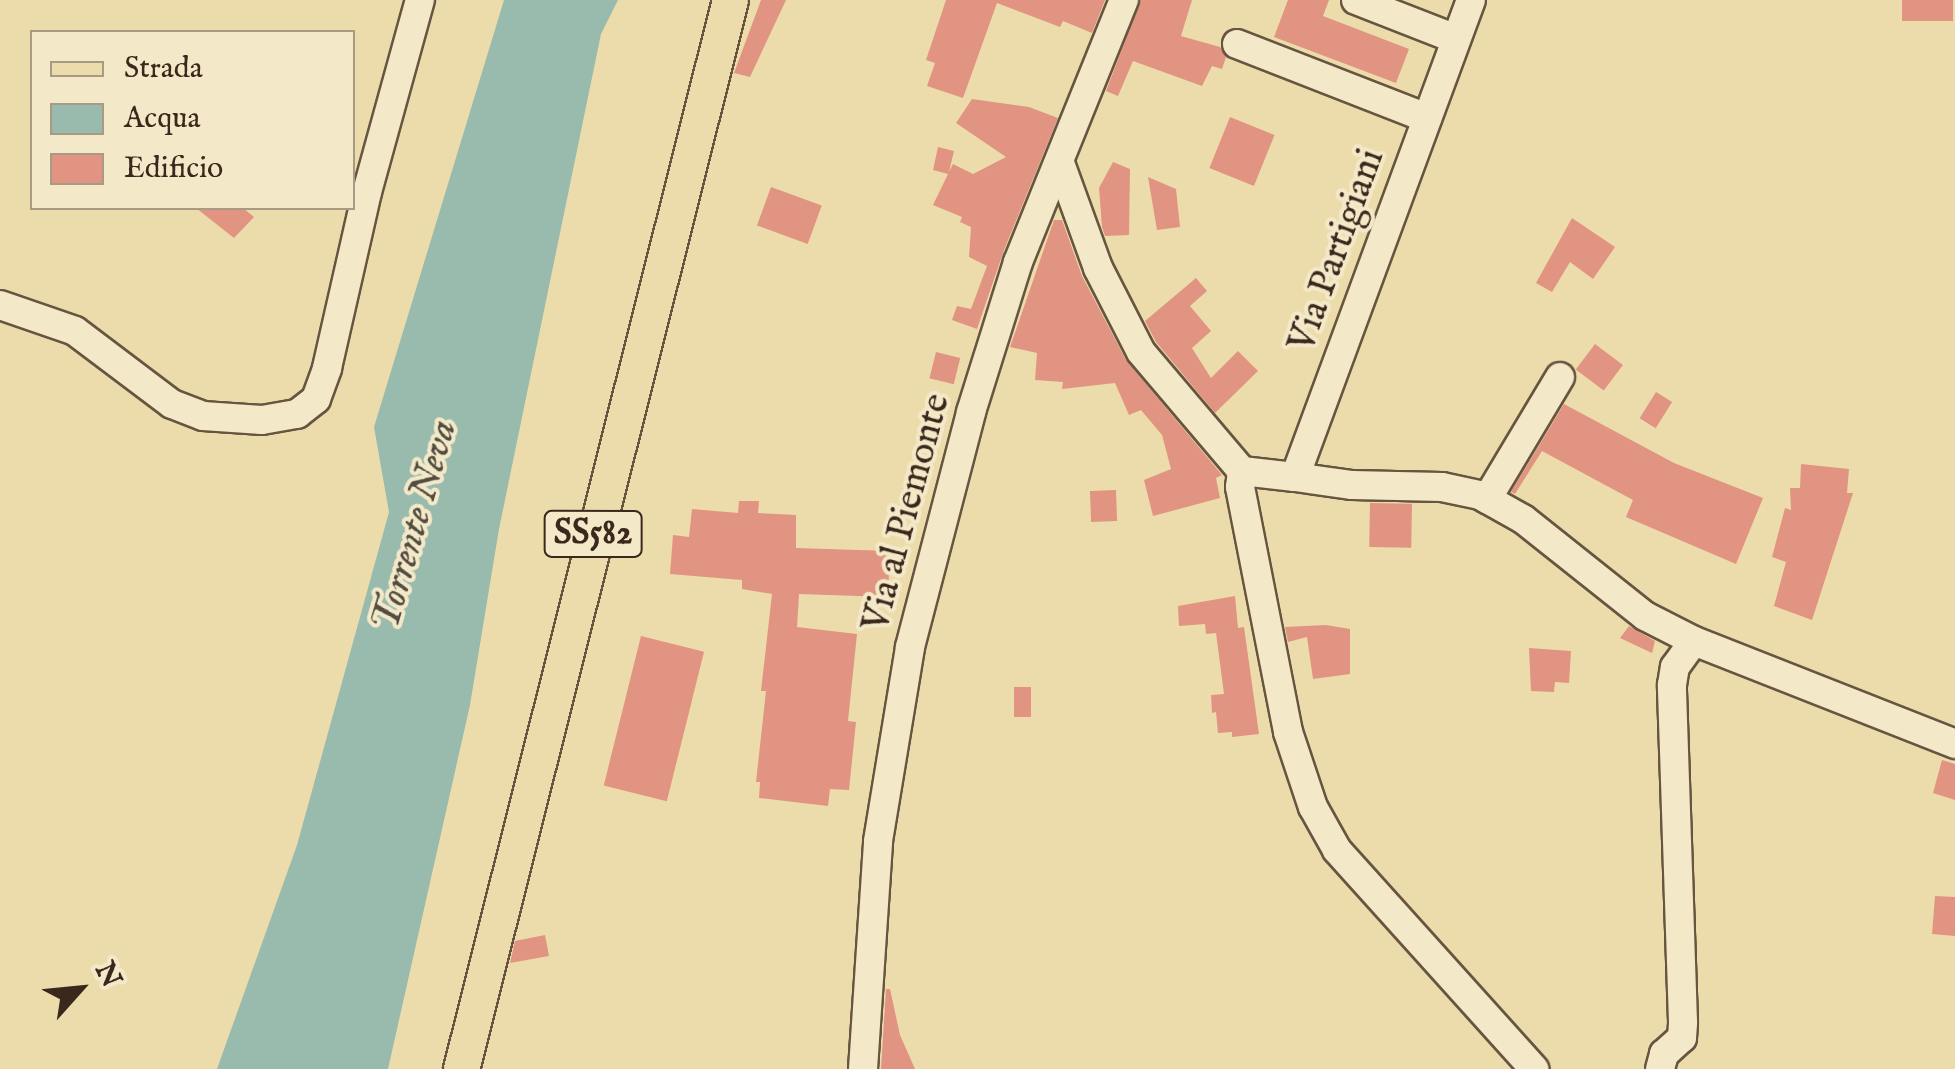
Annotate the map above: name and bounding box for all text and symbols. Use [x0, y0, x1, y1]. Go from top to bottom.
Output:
legend [30, 30, 355, 210]
text: Strada [124, 50, 203, 88]
text: Acqua [124, 100, 201, 138]
street label: Via Partigiani [1280, 143, 1396, 359]
text: Edificio [124, 150, 223, 188]
street label: Via al Piemonte [854, 389, 962, 637]
water label: Torrente Neva [363, 415, 469, 637]
road number: SS582 [543, 504, 643, 564]
north arrow [30, 939, 130, 1039]
text: N [86, 956, 128, 994]

